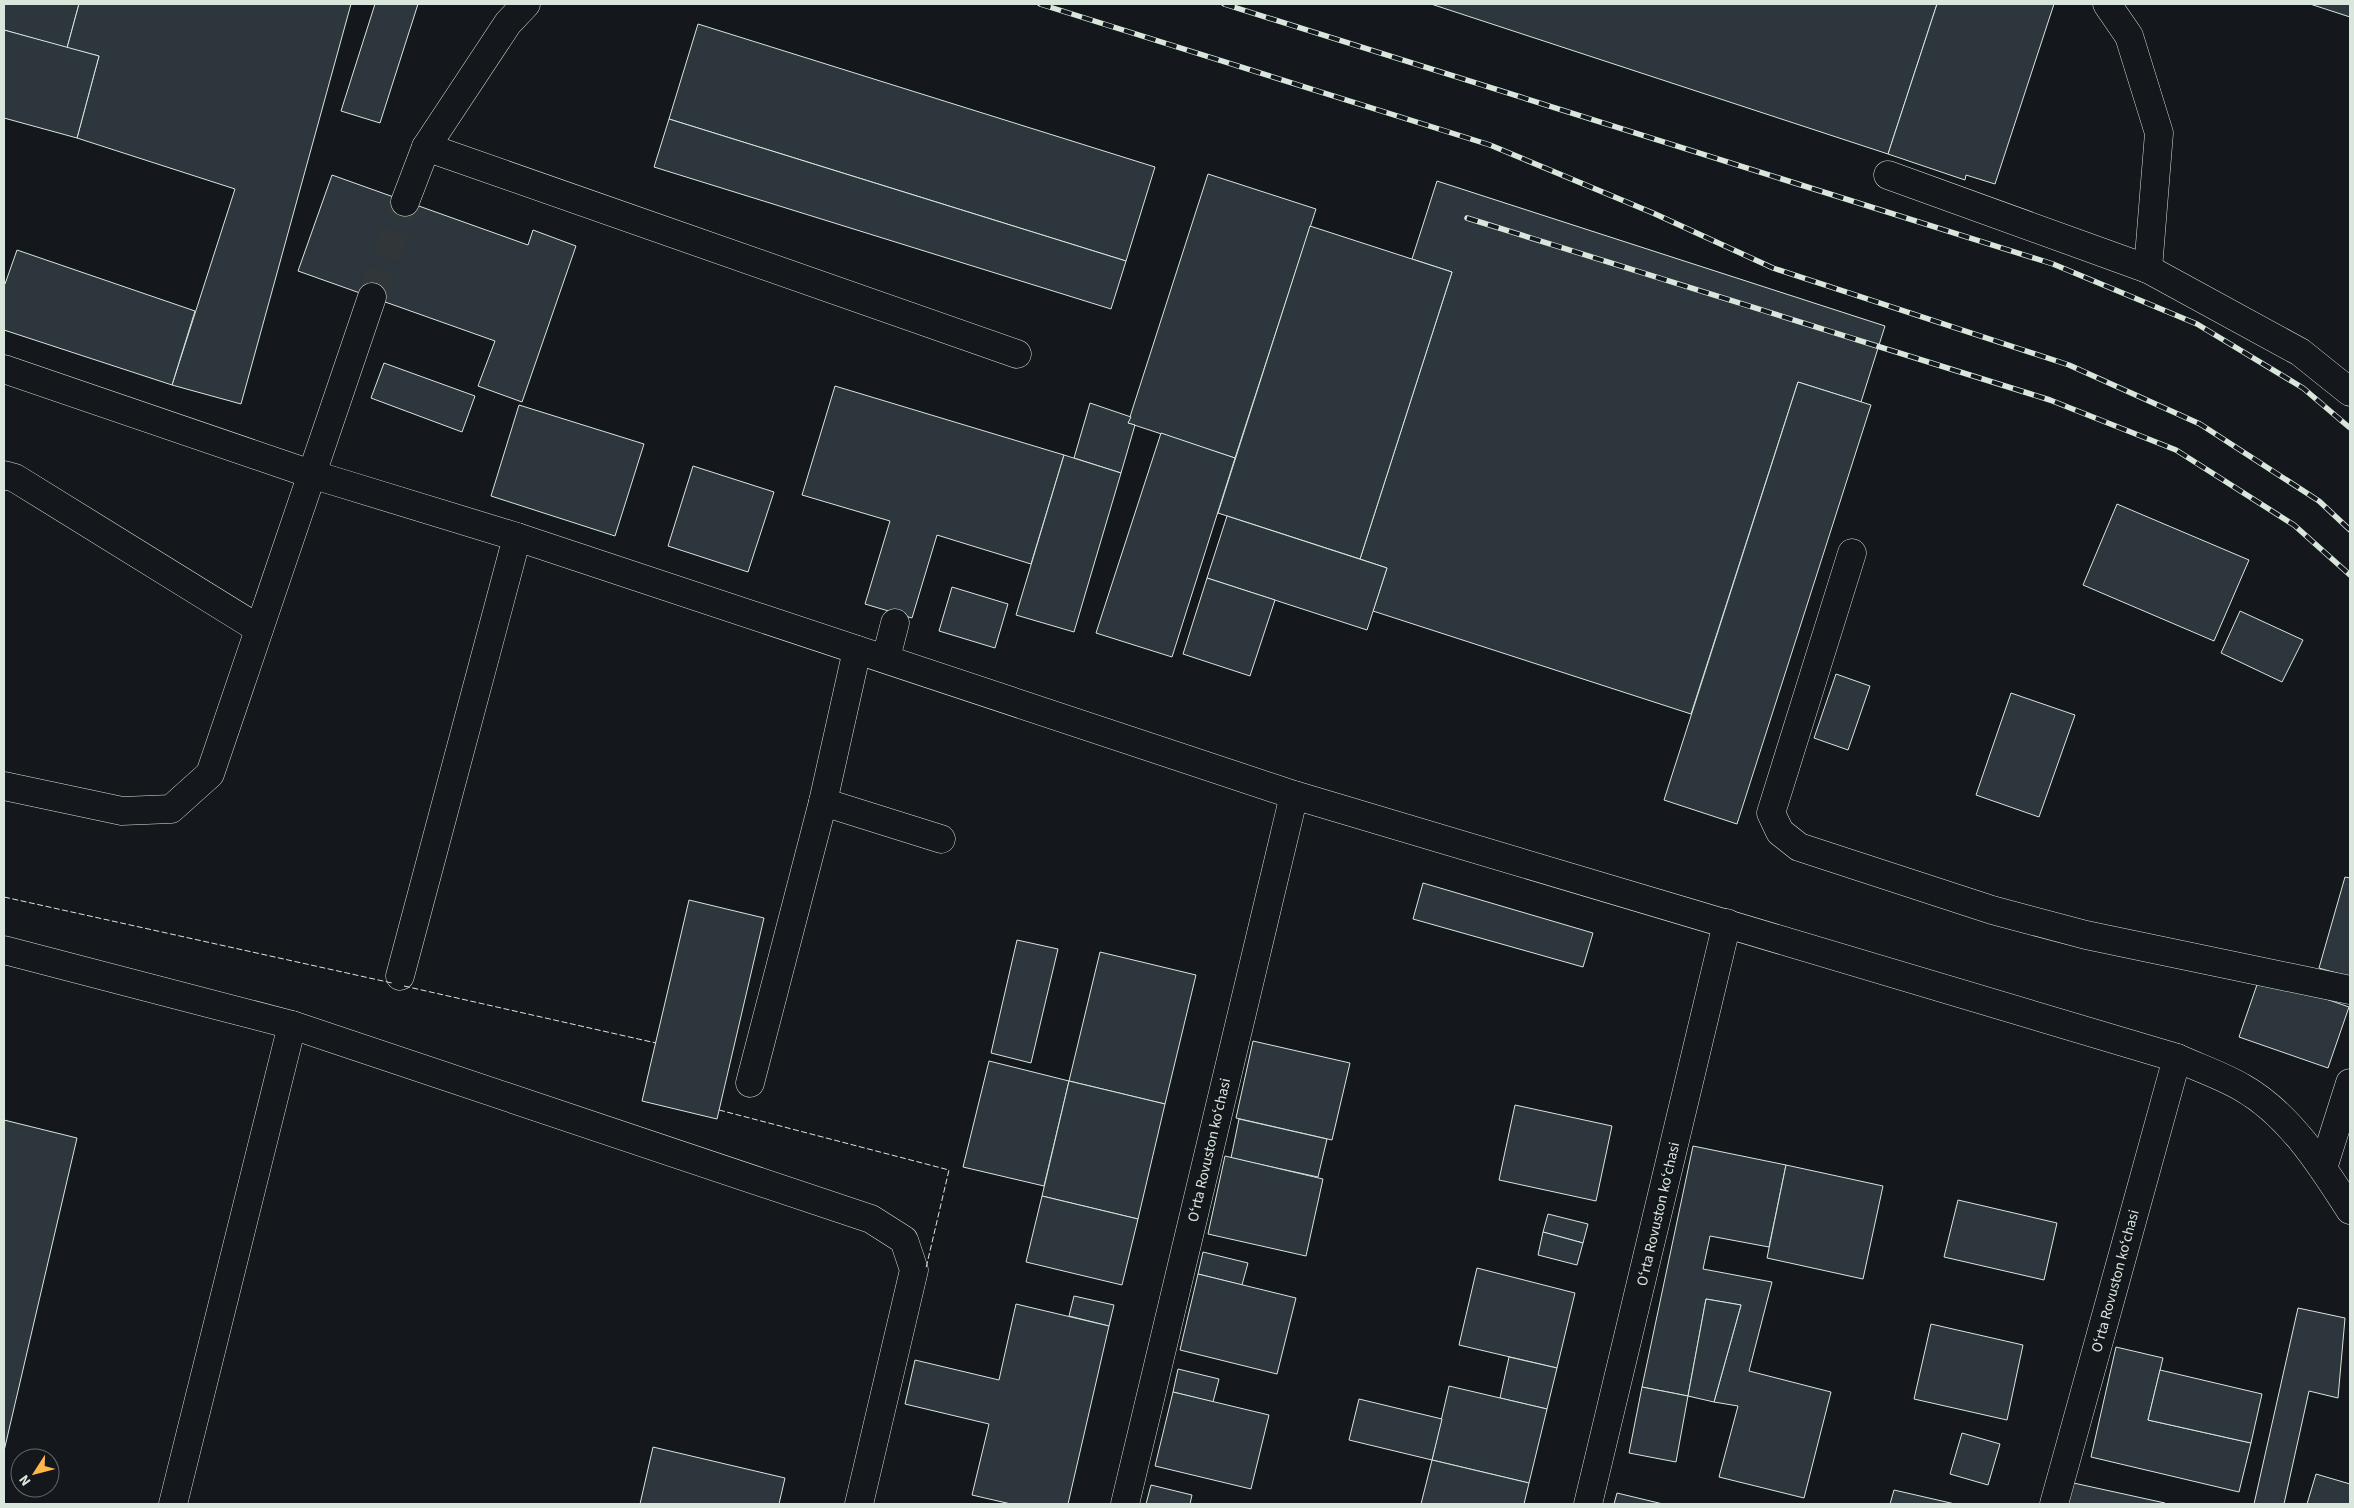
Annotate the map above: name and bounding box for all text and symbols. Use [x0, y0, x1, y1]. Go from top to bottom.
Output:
street label: Oʻrta Rovuston koʻchasi [1183, 1076, 1236, 1224]
street label: Oʻrta Rovuston koʻchasi [1632, 1140, 1685, 1288]
street label: Oʻrta Rovuston koʻchasi [2086, 1207, 2145, 1355]
north arrow [10, 1448, 60, 1498]
text: N [14, 1470, 36, 1490]

